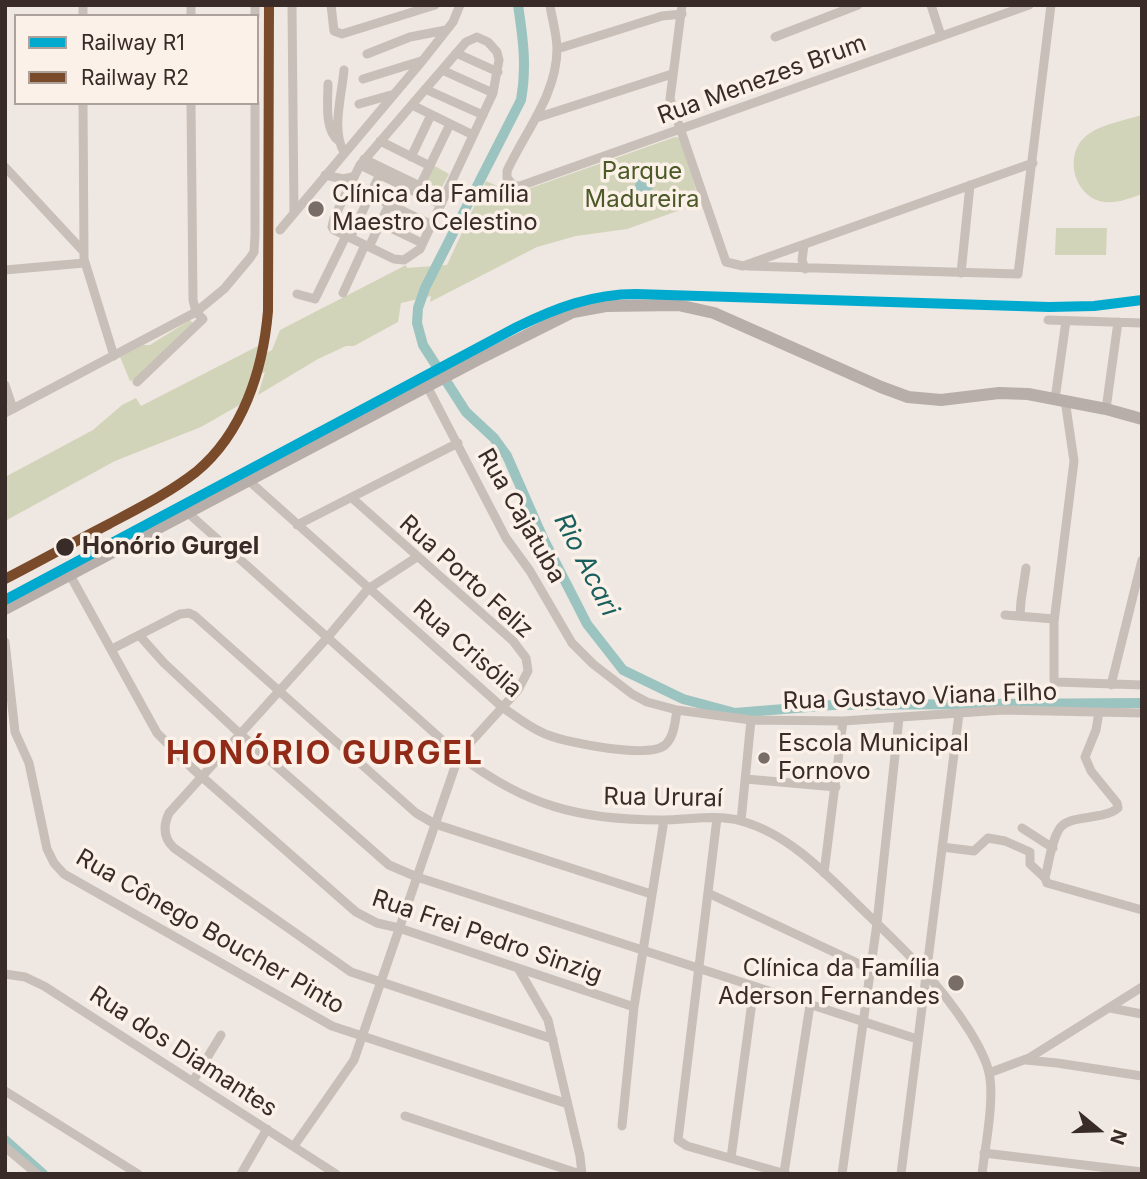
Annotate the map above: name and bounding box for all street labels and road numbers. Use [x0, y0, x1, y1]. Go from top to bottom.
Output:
street label: Rua Menezes Brum [654, 29, 870, 131]
street label: Rua Cajatuba [471, 444, 571, 588]
street label: Rua Porto Feliz [393, 510, 539, 644]
street label: Rua Crisólia [407, 594, 527, 704]
street label: Rua Gustavo Viana Filho [782, 678, 1058, 716]
street label: Rua Ururaí [603, 783, 723, 813]
street label: Rua Cônego Boucher Pinto [71, 843, 349, 1021]
street label: Rua Frei Pedro Sinzig [368, 884, 606, 990]
street label: Rua dos Diamantes [84, 981, 282, 1123]

